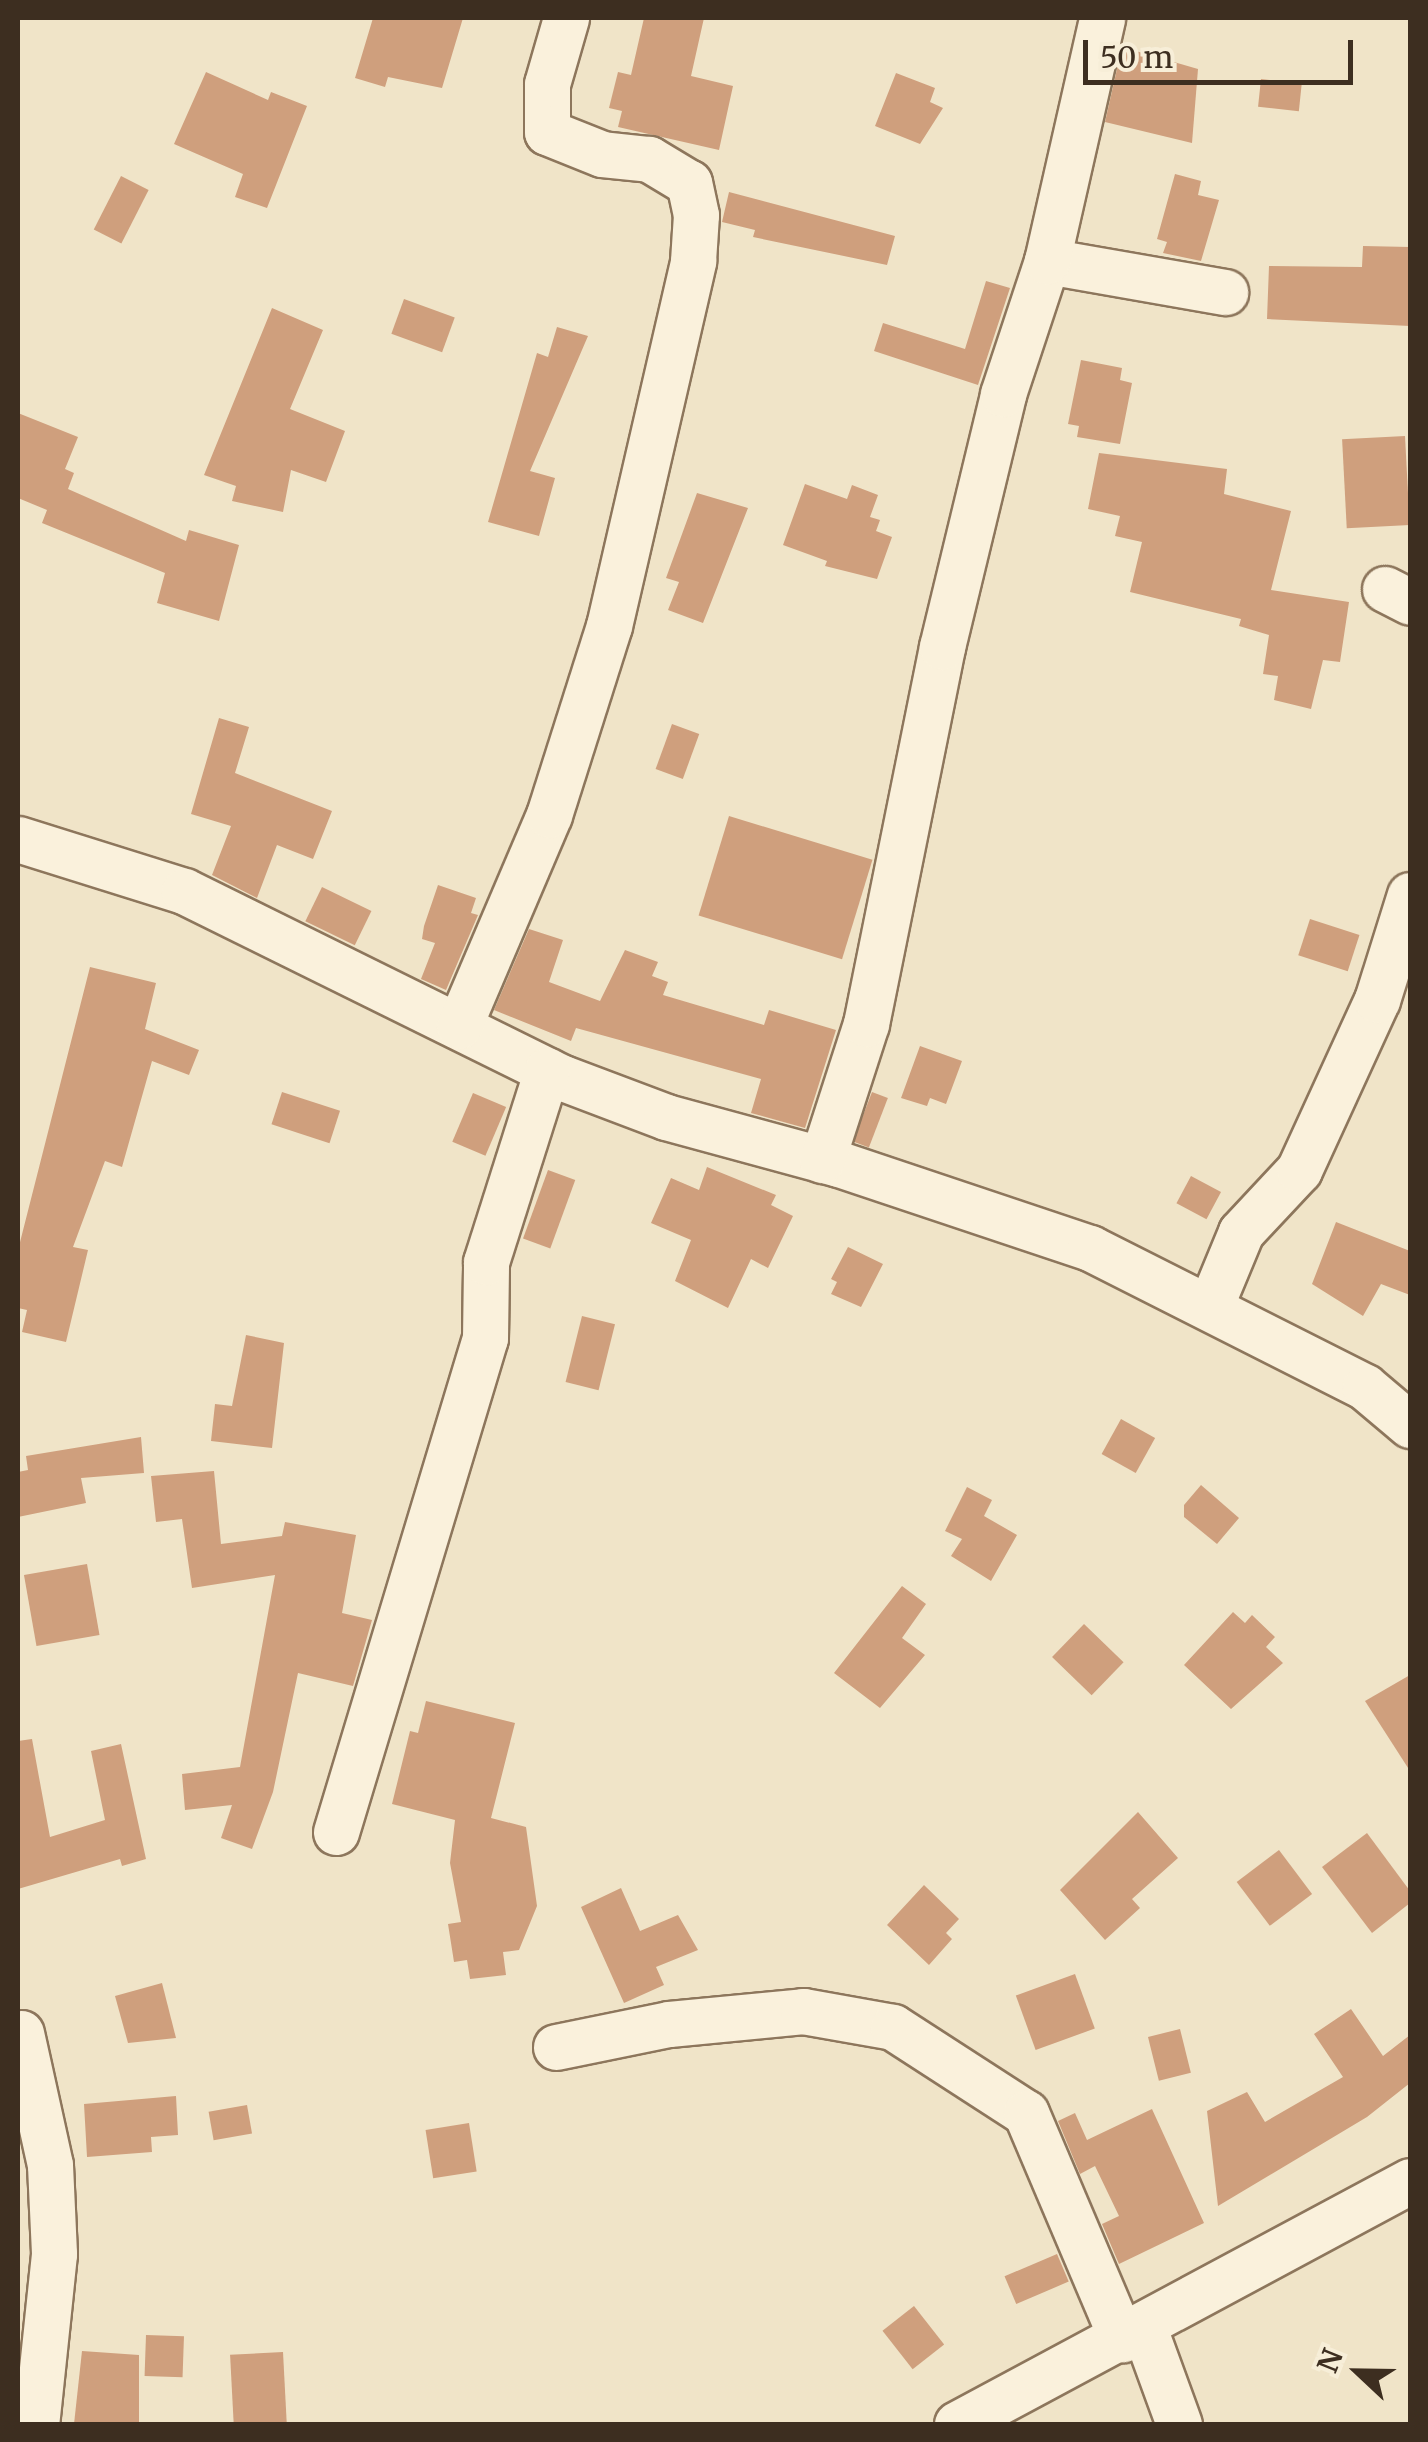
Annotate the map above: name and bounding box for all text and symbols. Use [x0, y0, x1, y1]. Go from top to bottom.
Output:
scale bar [1088, 20, 1358, 82]
text: 50 m [1100, 38, 1173, 76]
north arrow [1308, 2322, 1408, 2422]
text: N [1309, 2344, 1351, 2378]

